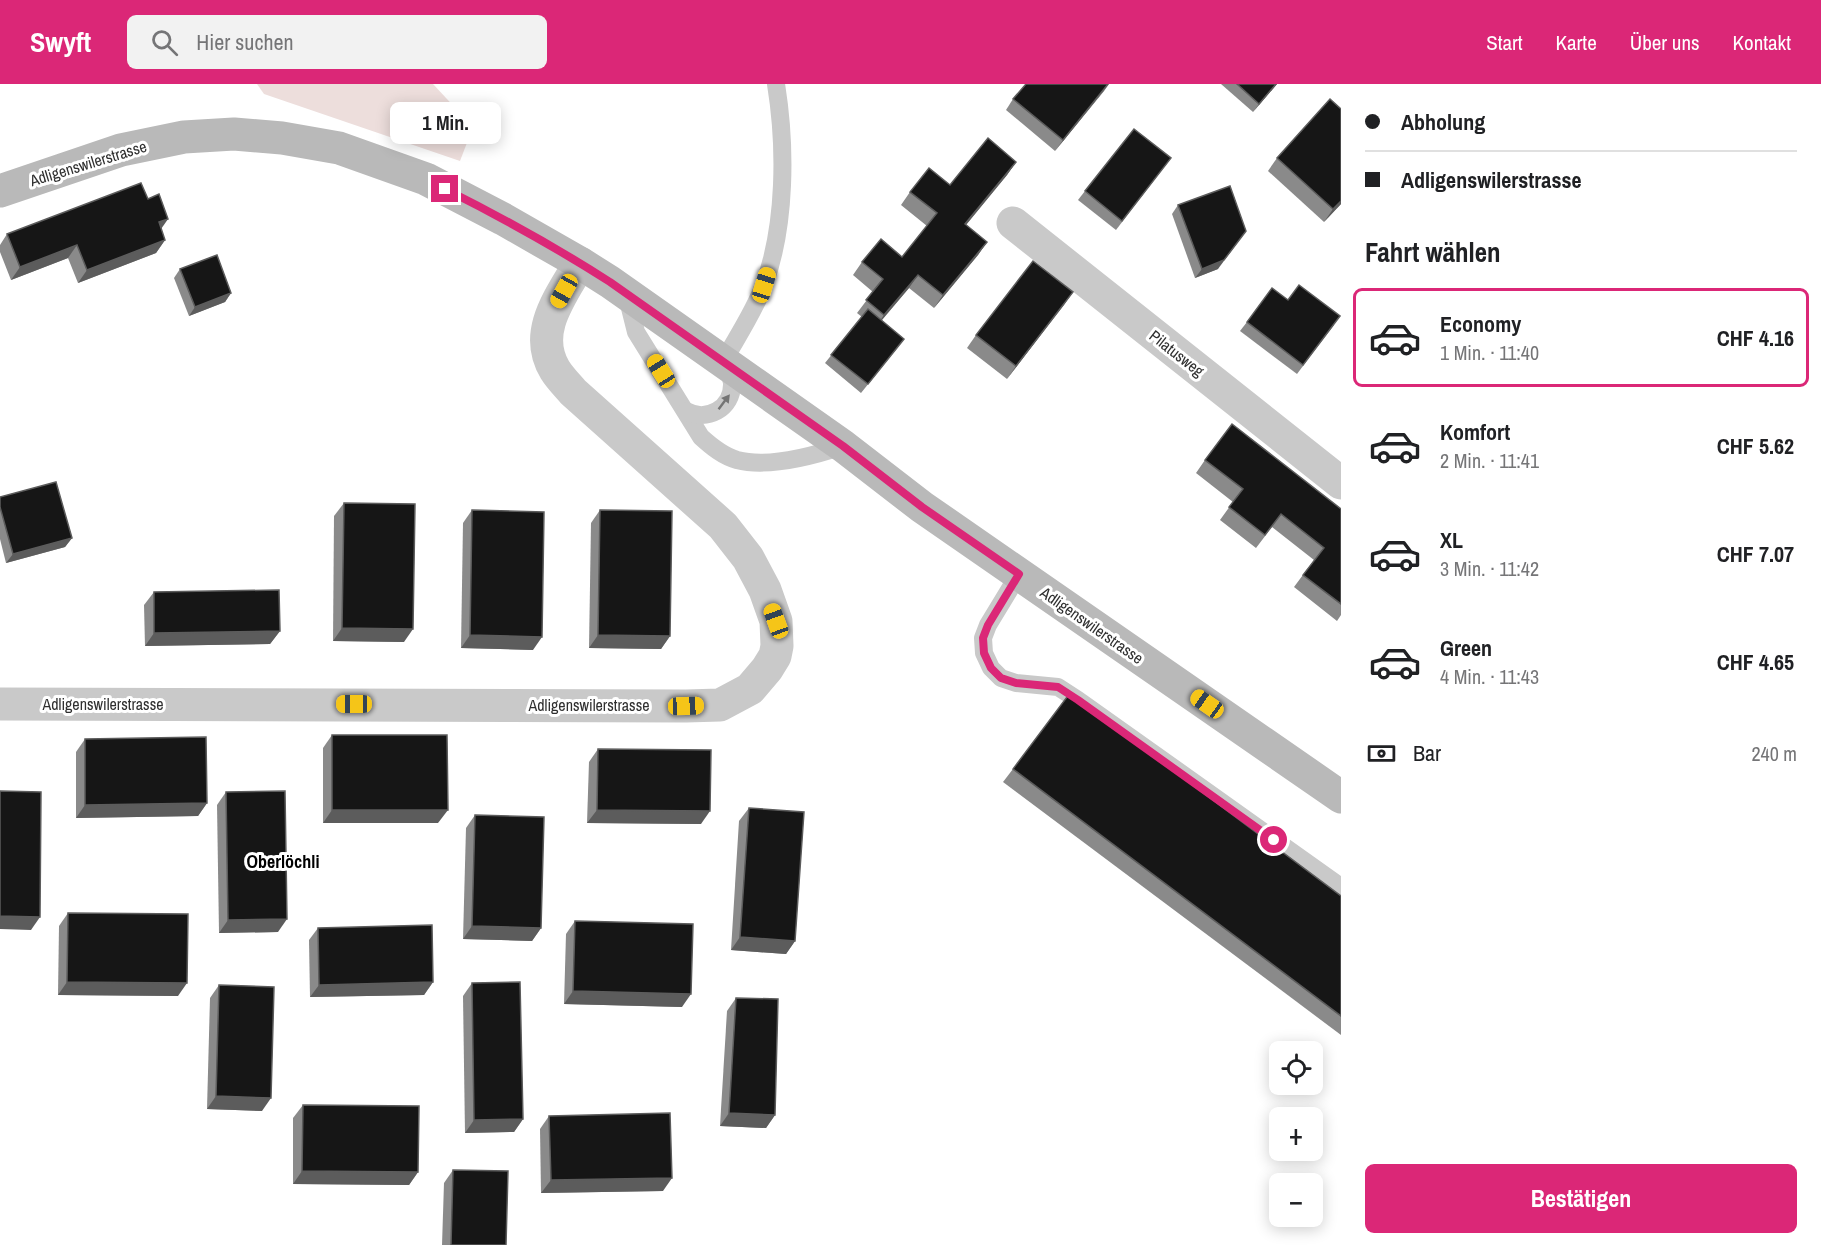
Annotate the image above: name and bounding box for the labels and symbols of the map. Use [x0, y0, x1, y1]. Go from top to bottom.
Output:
callout: 1 Min. [390, 102, 500, 144]
street label: Adligenswilerstrasse [26, 135, 149, 192]
route end [431, 175, 458, 202]
car [750, 265, 778, 305]
car [547, 271, 581, 311]
street label: Pilatusweg [1145, 325, 1210, 382]
car [644, 351, 678, 391]
one-way arrow [718, 394, 730, 410]
street label: Adligenswilerstrasse [1035, 581, 1148, 669]
car [761, 601, 791, 641]
car [1187, 686, 1227, 722]
street label: Adligenswilerstrasse [41, 693, 164, 715]
street label: Adligenswilerstrasse [527, 694, 650, 716]
car [336, 695, 372, 713]
car [668, 696, 704, 716]
route start [1260, 826, 1287, 853]
district label: Oberlöchli [246, 849, 320, 874]

